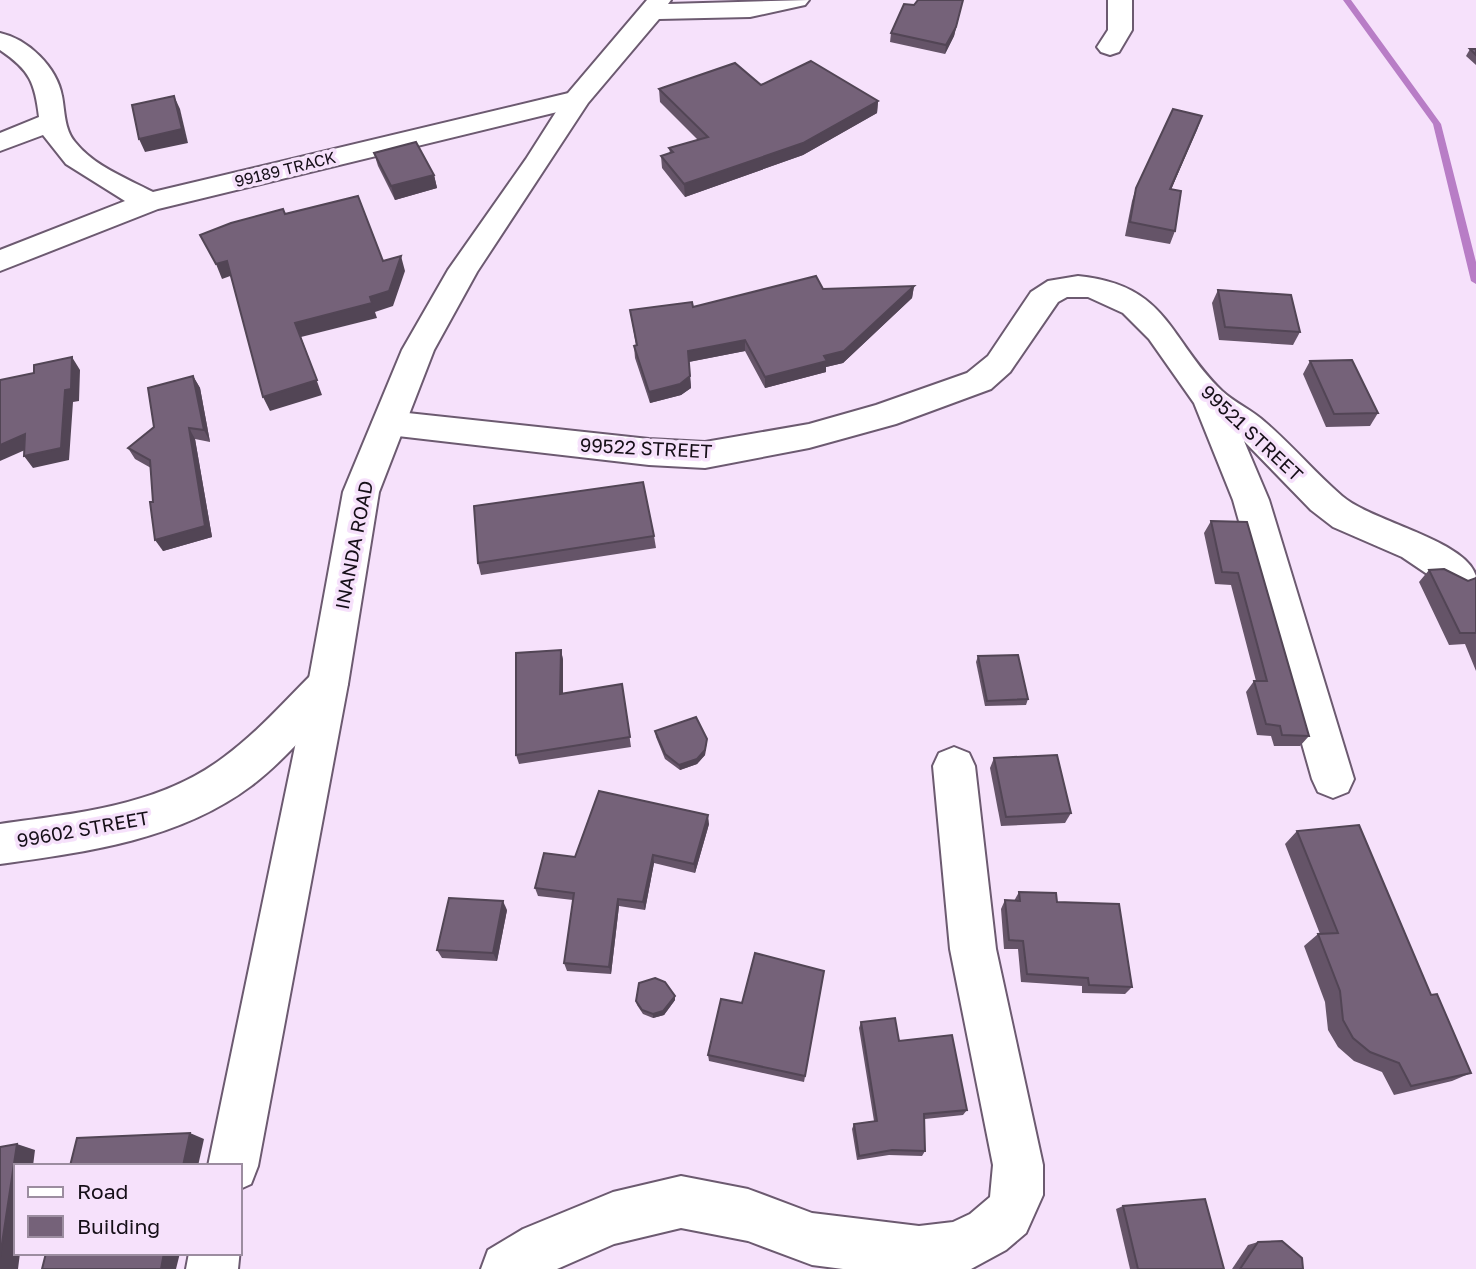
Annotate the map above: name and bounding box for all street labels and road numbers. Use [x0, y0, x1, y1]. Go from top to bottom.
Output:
street label: 99189 TRACK [232, 147, 338, 191]
street label: 99521 STREET [1197, 380, 1308, 486]
street label: 99522 STREET [579, 433, 713, 462]
street label: INANDA ROAD [330, 479, 377, 611]
street label: 99602 STREET [15, 806, 151, 851]

